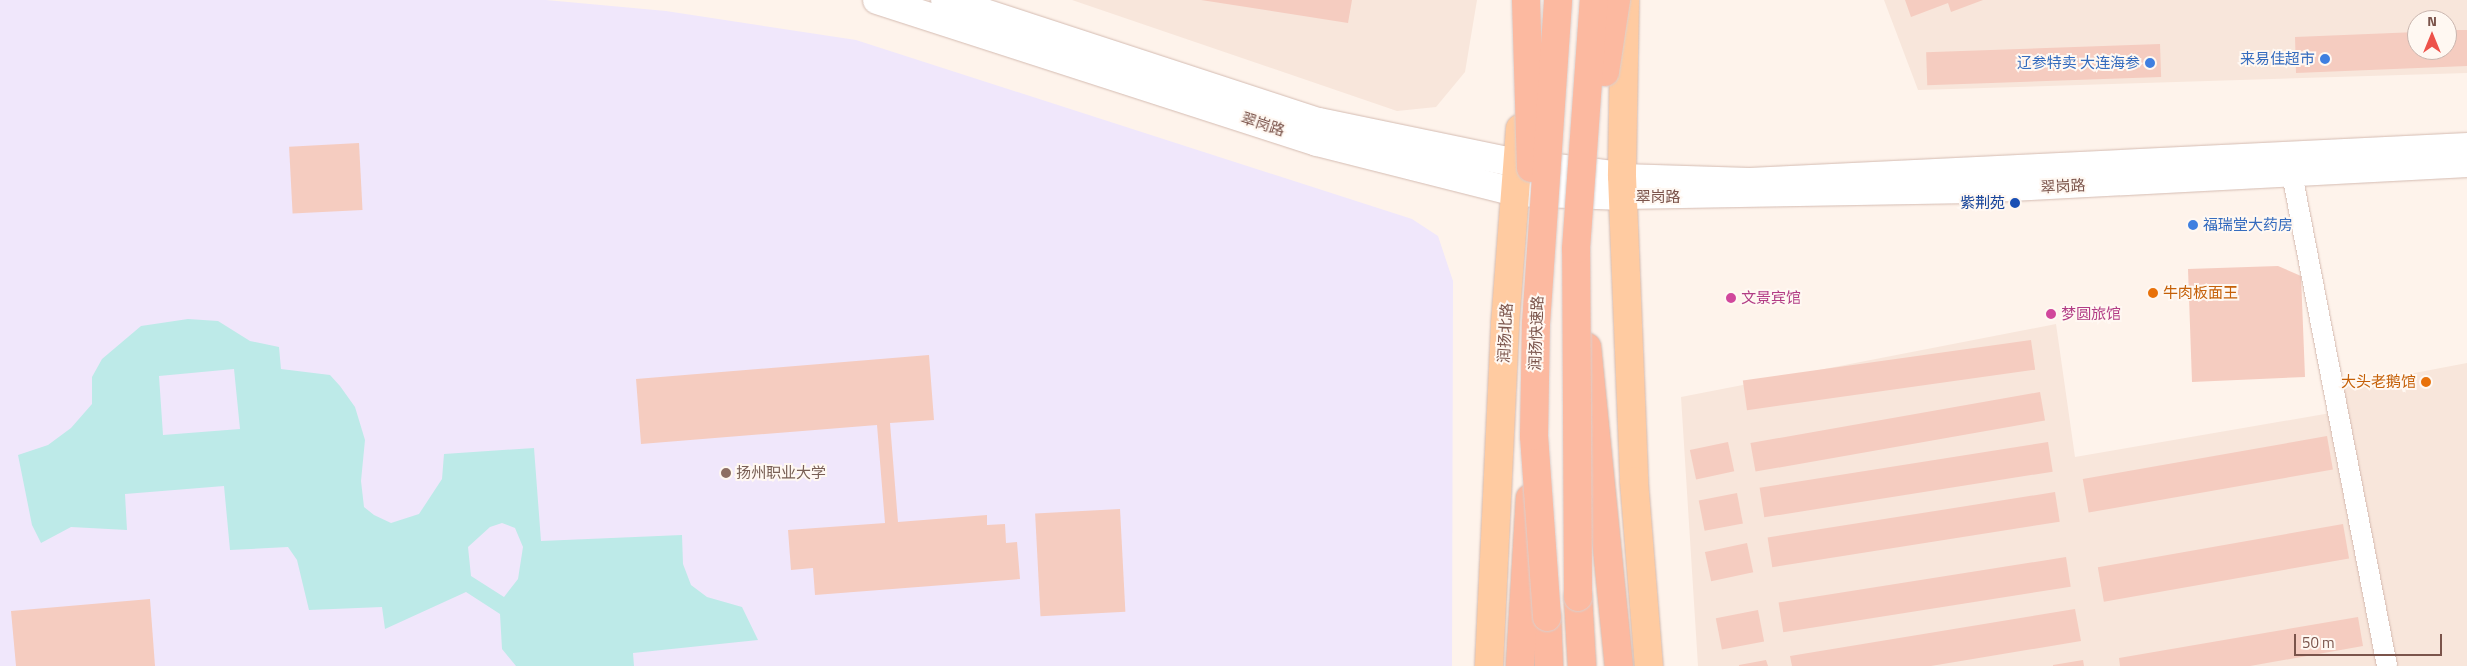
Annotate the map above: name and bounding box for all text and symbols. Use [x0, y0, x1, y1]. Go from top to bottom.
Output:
north arrow [2407, 10, 2457, 60]
text: N [2427, 10, 2437, 31]
place label: 来易佳超市 [2240, 50, 2315, 68]
marker: 来易佳超市 [2319, 53, 2331, 65]
place label: 辽参特卖 大连海参 [2017, 54, 2140, 72]
marker: 辽参特卖 大连海参 [2144, 57, 2156, 69]
street label: 翠岗路 [1239, 108, 1287, 140]
street label: 翠岗路 [2040, 176, 2086, 196]
street label: 翠岗路 [1636, 188, 1680, 206]
place label: 紫荆苑 [1960, 194, 2005, 212]
marker: 紫荆苑 [2009, 197, 2021, 209]
place label: 福瑞堂大药房 [2203, 216, 2293, 234]
marker: 福瑞堂大药房 [2187, 219, 2199, 231]
place label: 牛肉板面王 [2163, 284, 2238, 302]
marker: 牛肉板面王 [2147, 287, 2159, 299]
place label: 文景宾馆 [1741, 289, 1801, 307]
marker: 文景宾馆 [1725, 292, 1737, 304]
street label: 润扬快速路 [1526, 295, 1546, 371]
street label: 润扬北路 [1494, 303, 1516, 363]
place label: 梦圆旅馆 [2061, 305, 2121, 323]
marker: 梦圆旅馆 [2045, 308, 2057, 320]
place label: 大头老鹅馆 [2341, 373, 2416, 391]
marker: 大头老鹅馆 [2420, 376, 2432, 388]
place label: 扬州职业大学 [736, 464, 826, 482]
marker: 扬州职业大学 [720, 467, 732, 479]
scale bar [2297, 624, 2444, 656]
text: 50 m [2302, 631, 2335, 654]

